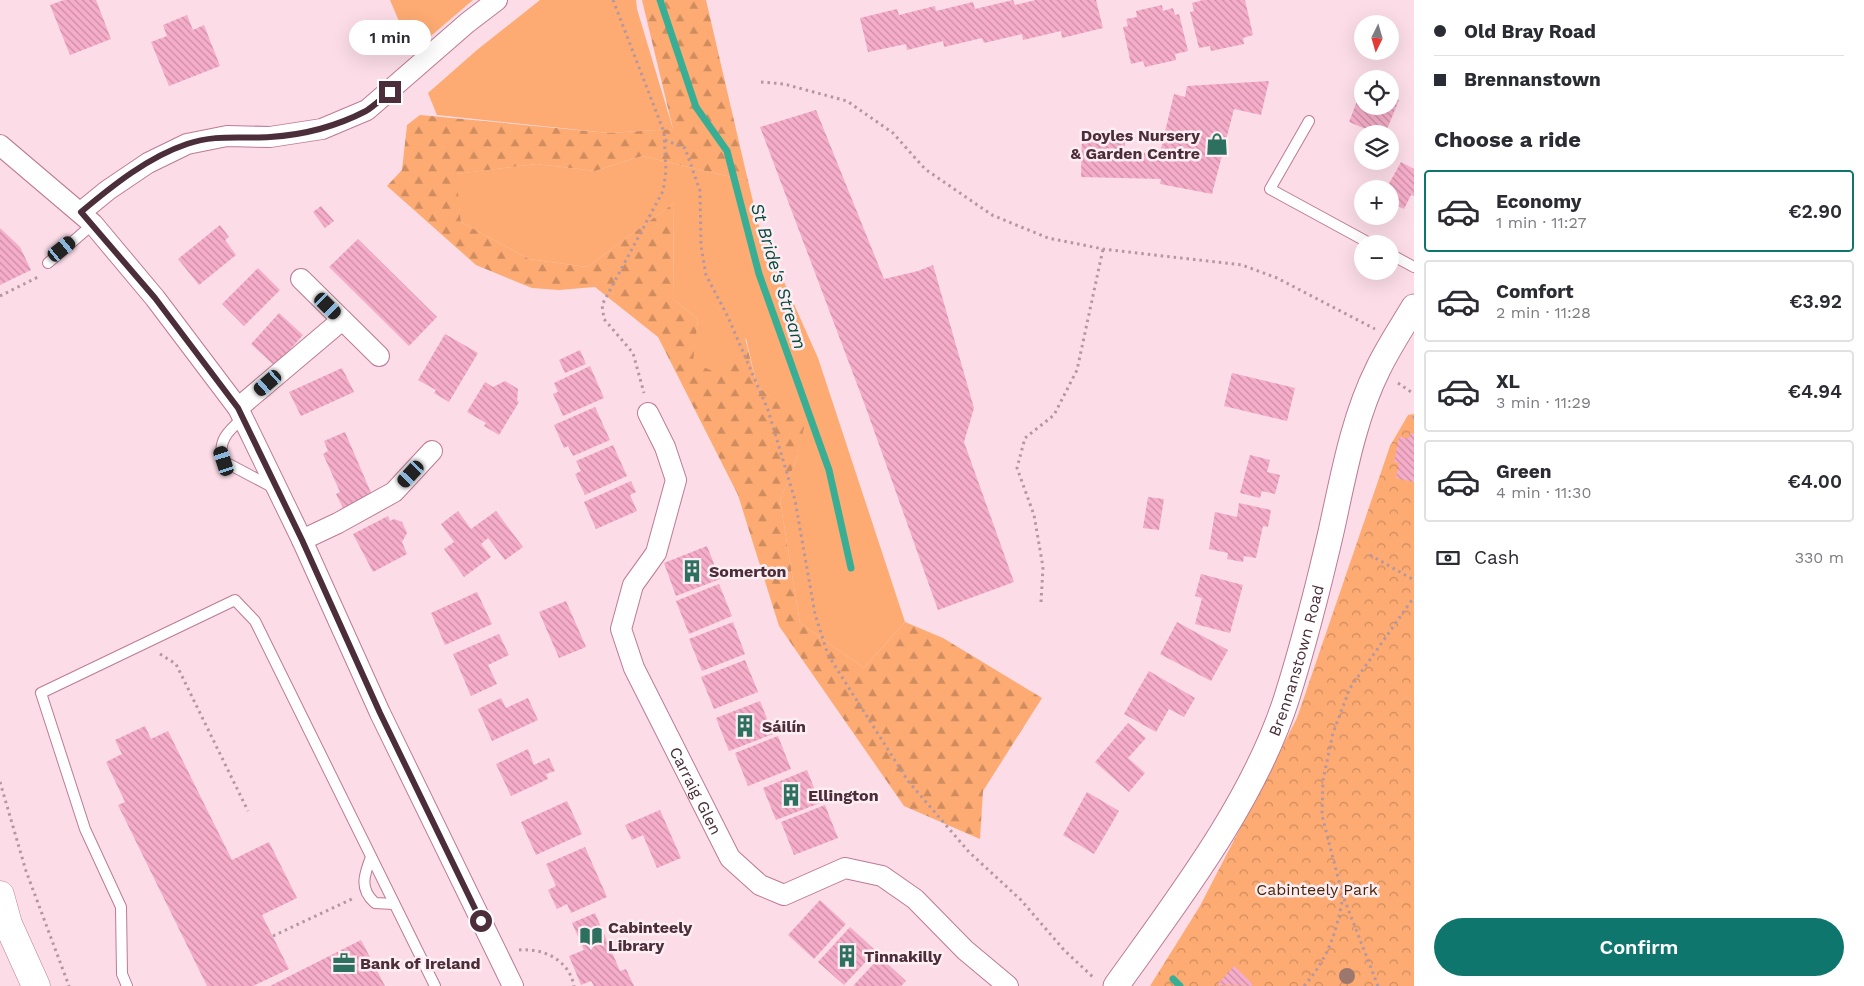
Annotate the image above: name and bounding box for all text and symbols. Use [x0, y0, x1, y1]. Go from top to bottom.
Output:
north arrow [1354, 15, 1399, 60]
map controls [1354, 15, 1399, 280]
callout: 1 min [349, 19, 431, 54]
text: Old Bray Road [1464, 20, 1596, 43]
text: 1 min [369, 28, 411, 47]
text: Brennanstown [1464, 68, 1601, 91]
button: locate [1354, 70, 1399, 115]
route end [379, 81, 401, 103]
button: layers [1354, 125, 1399, 170]
place label: Doyles Nursery & Garden Centre [1071, 126, 1201, 163]
text: Choose a ride [1434, 127, 1581, 152]
shop icon: Doyles Nursery & Garden Centre [1204, 131, 1230, 157]
button: + [1354, 180, 1399, 225]
icon: car [1436, 189, 1481, 234]
text: Economy [1496, 190, 1581, 213]
water label: St Bride's Stream [747, 200, 811, 352]
text: €2.90 [1788, 200, 1842, 223]
text: 1 min · 11:27 [1496, 213, 1587, 232]
car [45, 234, 78, 264]
button: − [1354, 235, 1399, 280]
icon: car [1436, 279, 1481, 324]
text: Comfort [1496, 280, 1574, 303]
car [312, 290, 343, 322]
text: €3.92 [1789, 290, 1842, 313]
text: 2 min · 11:28 [1496, 303, 1591, 322]
car [251, 367, 284, 399]
icon: car [1436, 369, 1481, 414]
text: XL [1496, 370, 1520, 393]
text: €4.94 [1788, 380, 1842, 403]
text: 3 min · 11:29 [1496, 393, 1591, 412]
car [212, 444, 235, 478]
car [395, 458, 426, 490]
icon: car [1436, 459, 1481, 504]
text: Green [1496, 460, 1552, 483]
text: €4.00 [1788, 470, 1842, 493]
text: 4 min · 11:30 [1496, 483, 1591, 502]
icon: cash [1434, 544, 1462, 572]
text: Cash [1474, 546, 1520, 569]
text: 330 m [1795, 548, 1844, 567]
building icon: Somerton [679, 558, 705, 584]
place label: Somerton [709, 562, 786, 581]
street label: Brennanstown Road [1264, 583, 1327, 739]
building icon: Sáilín [732, 713, 758, 739]
place label: Sáilín [762, 717, 806, 736]
street label: Carraig Glen [666, 744, 726, 838]
building icon: Ellington [778, 782, 804, 808]
place label: Ellington [808, 786, 879, 805]
park label: Cabinteely Park [1256, 880, 1378, 899]
route start [470, 910, 492, 932]
place label: Cabinteely Library [608, 918, 693, 955]
button: Confirm [1434, 918, 1844, 976]
library icon: Cabinteely Library [578, 923, 604, 949]
building icon: Tinnakilly [834, 943, 860, 969]
place label: Tinnakilly [864, 947, 943, 966]
office icon: Bank of Ireland [331, 950, 357, 976]
place label: Bank of Ireland [360, 954, 481, 973]

